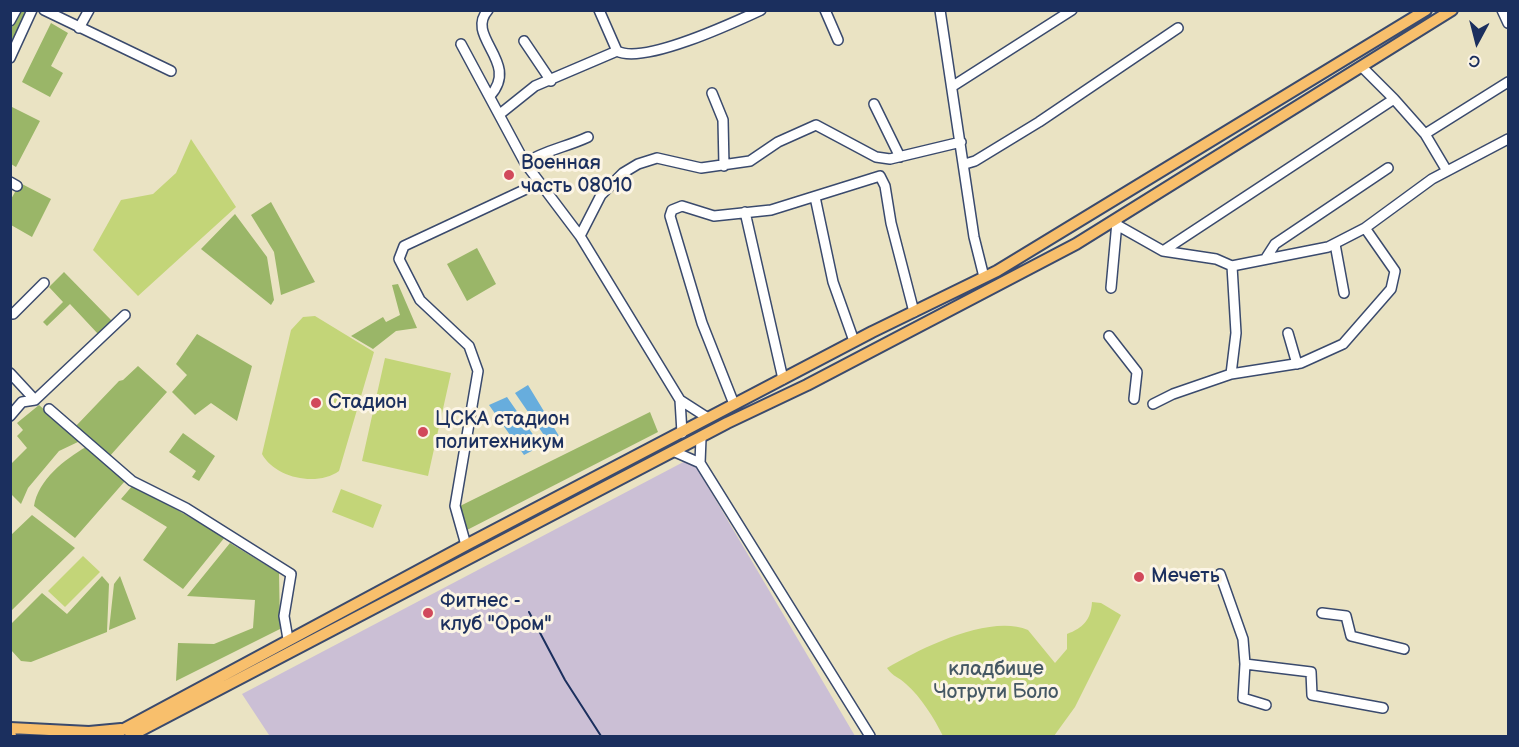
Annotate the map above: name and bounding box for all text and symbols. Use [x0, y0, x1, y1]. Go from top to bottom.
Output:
north arrow [1447, 12, 1507, 72]
text: С [1468, 50, 1481, 70]
place label: Военная часть 08010 [521, 152, 632, 199]
marker: Военная часть 08010 [502, 168, 516, 182]
place label: Стадион [328, 391, 407, 415]
marker: Стадион [309, 396, 323, 410]
place label: ЦСКА стадион политехникум [435, 408, 570, 455]
marker: ЦСКА стадион политехникум [416, 425, 430, 439]
place label: Мечеть [1151, 565, 1220, 589]
marker: Мечеть [1132, 570, 1146, 584]
place label: Фитнес - клуб "Ором" [440, 590, 552, 637]
marker: Фитнес - клуб "Ором" [421, 606, 435, 620]
park label: кладбище Чотрути Боло [934, 658, 1058, 705]

